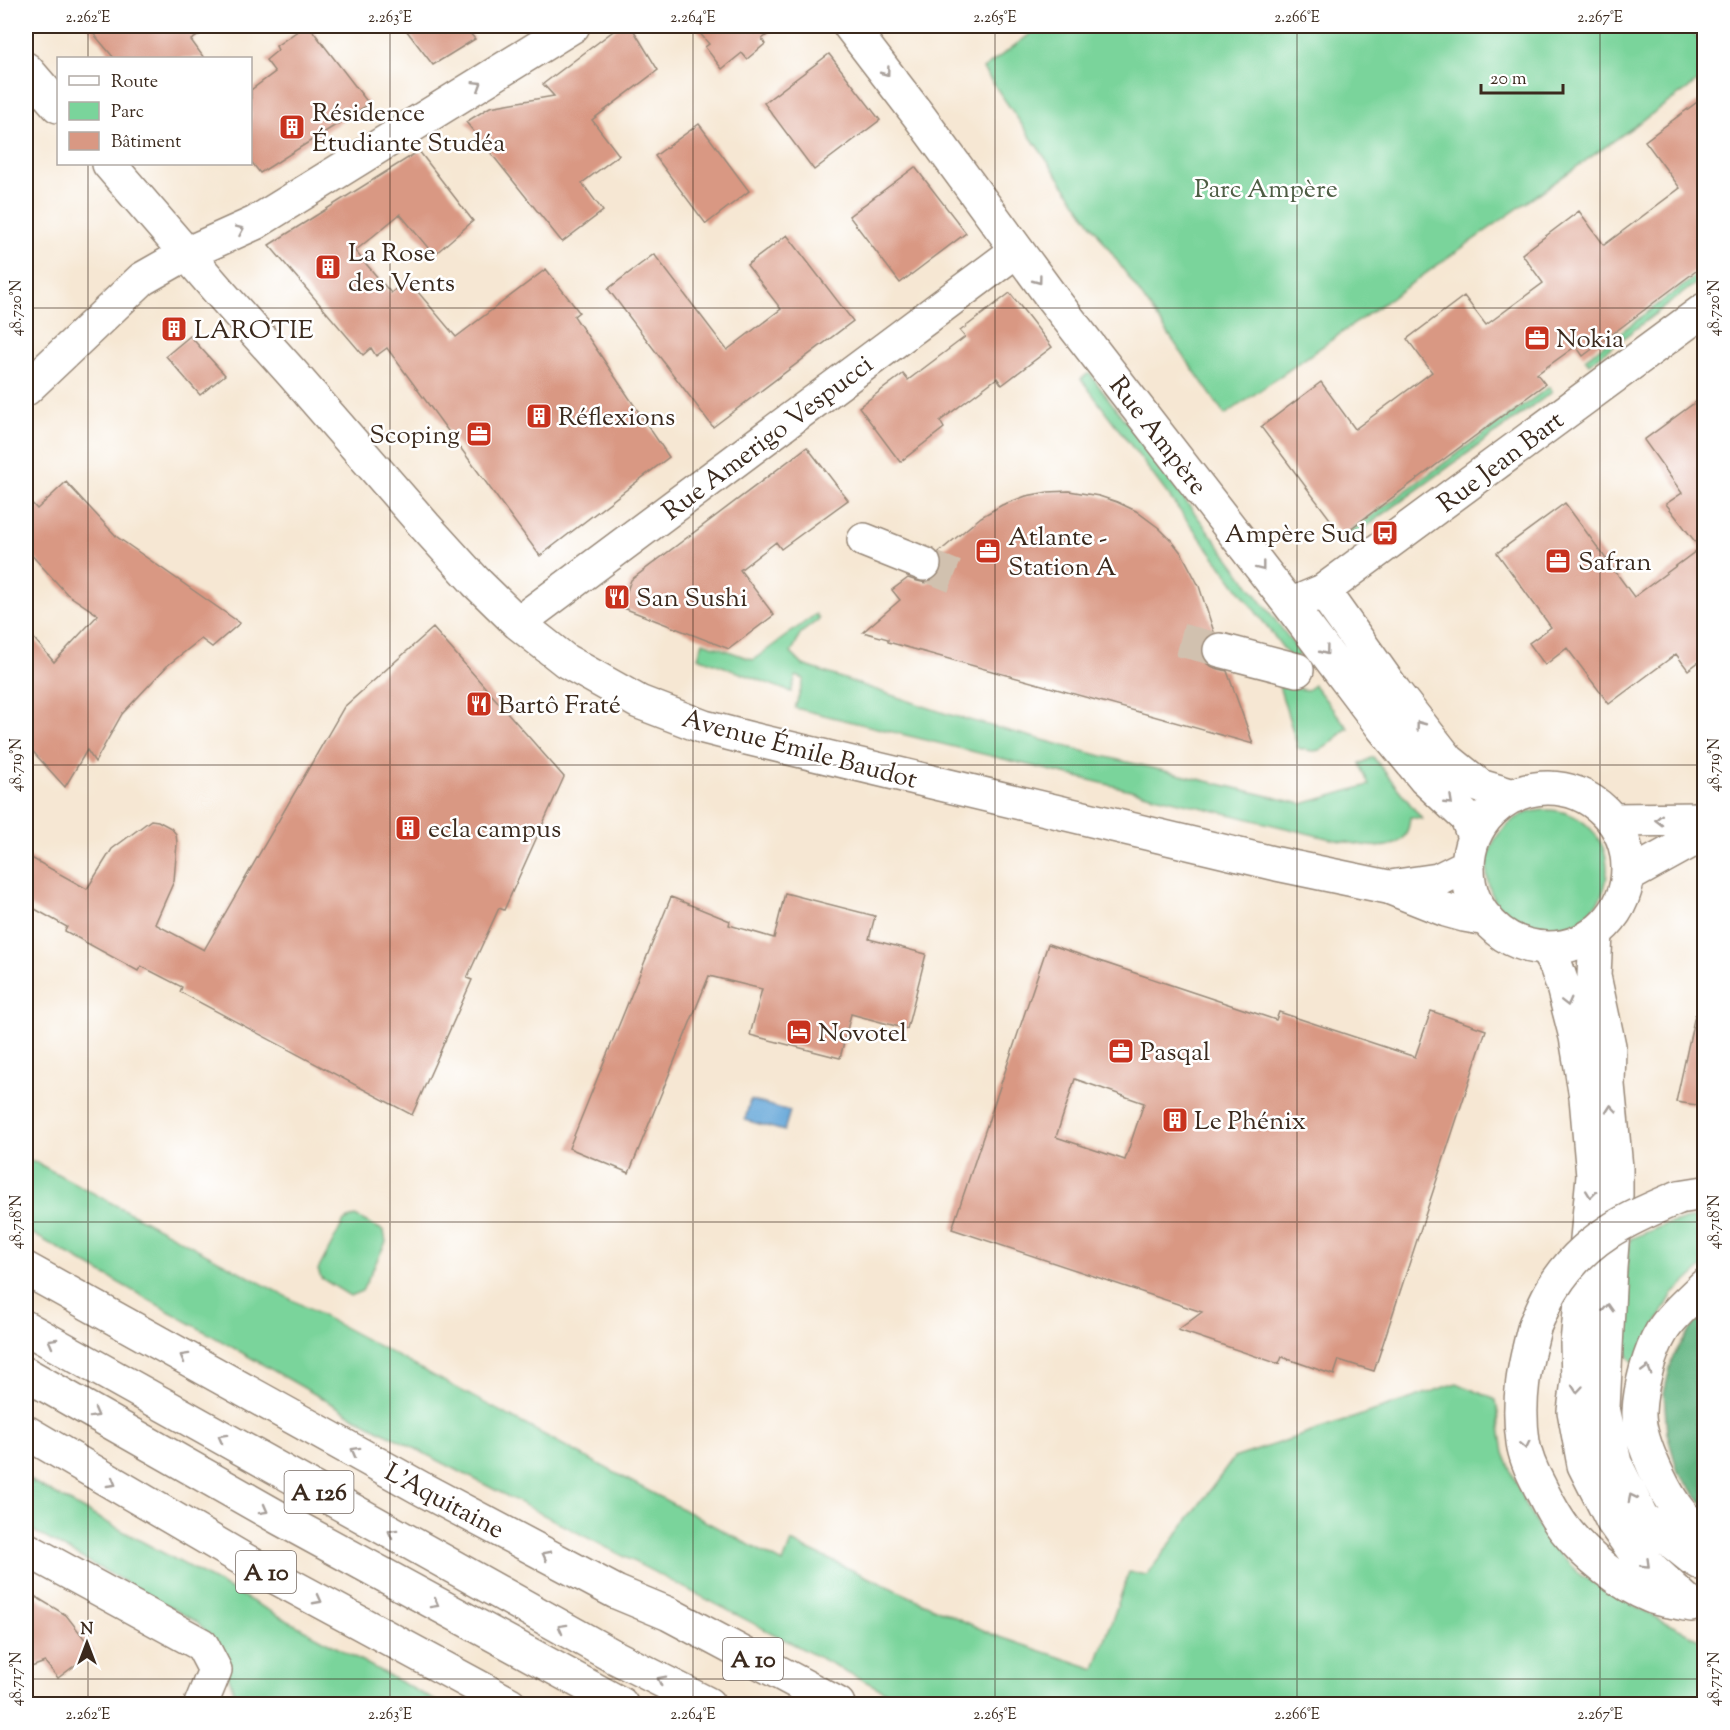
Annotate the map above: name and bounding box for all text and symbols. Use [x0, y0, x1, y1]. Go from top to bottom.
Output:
text: 2.262°E [66, 8, 110, 29]
text: 2.263°E [368, 8, 412, 29]
text: 2.264°E [670, 8, 716, 29]
text: 2.265°E [973, 8, 1017, 29]
text: 2.266°E [1274, 8, 1320, 29]
text: 2.267°E [1577, 8, 1623, 29]
legend [57, 57, 252, 165]
scale bar [1481, 57, 1564, 95]
one-way arrow [878, 65, 889, 76]
text: 20 m [1490, 67, 1527, 93]
text: Route [111, 70, 158, 96]
one-way arrow [472, 80, 482, 92]
place label: Résidence Étudiante Studéa [312, 96, 505, 163]
text: Parc [111, 100, 144, 126]
building icon: Résidence Étudiante Studéa [277, 112, 307, 142]
text: Bâtiment [111, 130, 181, 156]
park label: Parc Ampère [1194, 172, 1338, 209]
one-way arrow [233, 225, 244, 237]
place label: La Rose des Vents [348, 236, 455, 303]
building icon: La Rose des Vents [313, 252, 343, 282]
one-way arrow [1031, 273, 1042, 284]
text: 48.720°N [7, 280, 28, 336]
text: 48.720°N [1705, 280, 1726, 336]
place label: LAROTIE [194, 313, 314, 350]
building icon: LAROTIE [159, 314, 189, 344]
place label: Nokia [1556, 322, 1624, 359]
office icon: Nokia [1522, 323, 1552, 353]
street label: Rue Amerigo Vespucci [655, 347, 882, 531]
street label: Rue Ampère [1099, 369, 1215, 504]
place label: Réflexions [558, 400, 675, 437]
building icon: Réflexions [524, 401, 554, 431]
street label: Rue Jean Bart [1431, 403, 1573, 523]
place label: Scoping [369, 418, 460, 455]
office icon: Scoping [464, 419, 494, 449]
place label: Ampère Sud [1225, 517, 1366, 554]
bus stop icon: Ampère Sud [1370, 518, 1400, 548]
place label: Atlante - Station A [1008, 520, 1117, 587]
office icon: Atlante - Station A [973, 536, 1003, 566]
place label: Safran [1578, 545, 1652, 582]
office icon: Safran [1543, 546, 1573, 576]
one-way arrow [1253, 560, 1264, 571]
place label: San Sushi [636, 581, 748, 618]
restaurant icon: San Sushi [602, 582, 632, 612]
one-way arrow [1317, 645, 1328, 656]
place label: Bartô Fraté [498, 688, 621, 725]
restaurant icon: Bartô Fraté [464, 689, 494, 719]
street label: Avenue Émile Baudot [678, 701, 921, 800]
one-way arrow [1417, 720, 1428, 731]
text: 48.719°N [7, 738, 28, 792]
text: 48.719°N [1705, 738, 1726, 792]
one-way arrow [1442, 794, 1453, 805]
place label: ecla campus [428, 812, 561, 849]
building icon: ecla campus [393, 813, 423, 843]
one-way arrow [1654, 814, 1663, 826]
one-way arrow [1560, 996, 1572, 1006]
place label: Novotel [818, 1016, 907, 1053]
hotel icon: Novotel [784, 1017, 814, 1047]
place label: Pasqal [1140, 1035, 1210, 1072]
office icon: Pasqal [1106, 1036, 1136, 1066]
place label: Le Phénix [1194, 1104, 1306, 1141]
building icon: Le Phénix [1160, 1105, 1190, 1135]
one-way arrow [1605, 1105, 1618, 1114]
one-way arrow [1586, 1190, 1598, 1199]
text: 48.718°N [7, 1195, 28, 1249]
text: 48.718°N [1705, 1195, 1726, 1249]
one-way arrow [1601, 1304, 1614, 1313]
one-way arrow [48, 1338, 58, 1349]
one-way arrow [180, 1353, 190, 1364]
one-way arrow [1640, 1365, 1652, 1376]
one-way arrow [1570, 1384, 1583, 1393]
one-way arrow [89, 1406, 99, 1418]
one-way arrow [218, 1434, 228, 1445]
one-way arrow [1518, 1440, 1531, 1450]
one-way arrow [351, 1447, 361, 1458]
street label: L'Aquitaine [377, 1455, 510, 1549]
road number: A 126 [284, 1471, 354, 1513]
one-way arrow [106, 1475, 116, 1487]
one-way arrow [1628, 1494, 1639, 1504]
one-way arrow [258, 1502, 269, 1514]
one-way arrow [388, 1529, 398, 1540]
road number: A 10 [236, 1551, 296, 1593]
one-way arrow [542, 1551, 552, 1562]
one-way arrow [1639, 1557, 1649, 1568]
one-way arrow [312, 1593, 322, 1604]
one-way arrow [429, 1597, 439, 1608]
north arrow [57, 1613, 117, 1673]
text: N [81, 1619, 94, 1642]
one-way arrow [558, 1624, 568, 1635]
road number: A 10 [723, 1638, 783, 1680]
text: 48.717°N [7, 1652, 28, 1706]
text: 48.717°N [1705, 1652, 1726, 1706]
one-way arrow [656, 1676, 667, 1688]
text: 2.262°E [66, 1705, 110, 1726]
text: 2.263°E [368, 1705, 412, 1726]
text: 2.264°E [670, 1705, 716, 1726]
text: 2.265°E [973, 1705, 1017, 1726]
text: 2.266°E [1274, 1705, 1320, 1726]
text: 2.267°E [1577, 1705, 1623, 1726]

